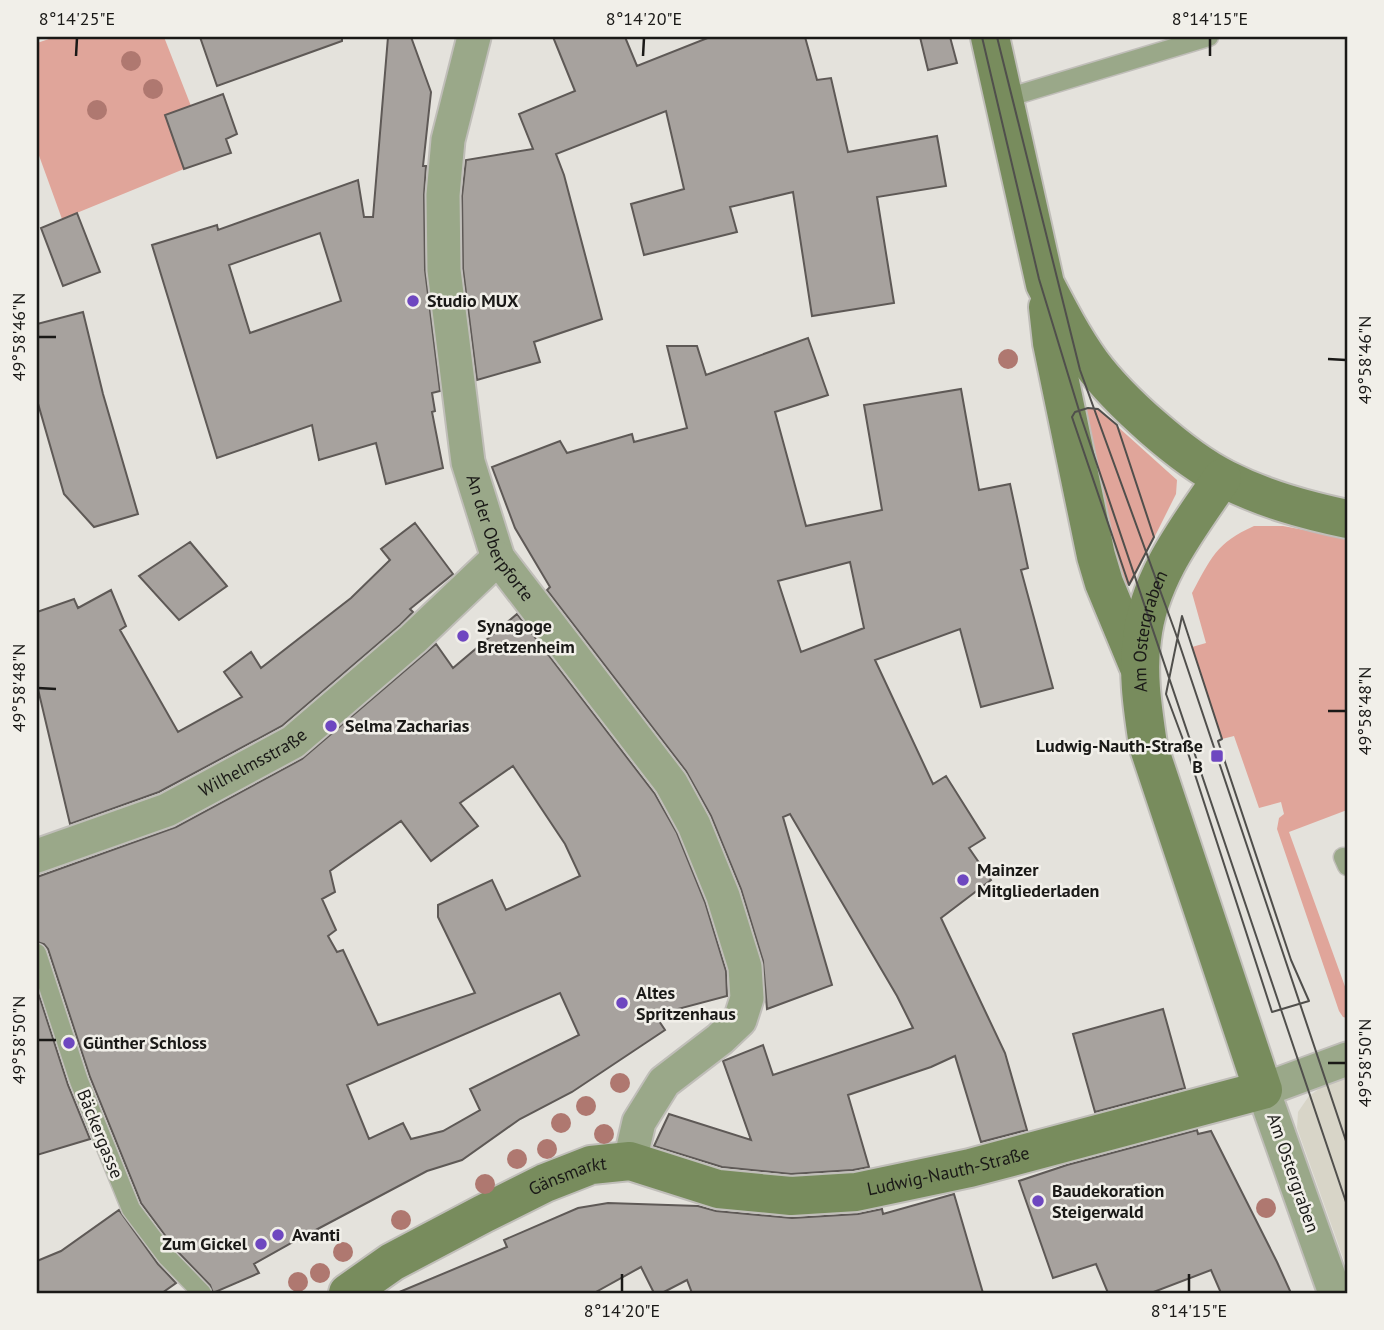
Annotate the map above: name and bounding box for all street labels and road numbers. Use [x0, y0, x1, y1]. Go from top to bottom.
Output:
street label: An der Oberpforte [462, 471, 539, 606]
street label: Am Ostergraben [1128, 566, 1173, 693]
street label: Wilhelmsstraße [195, 723, 312, 802]
street label: Bäckergasse [72, 1086, 129, 1182]
street label: Am Ostergraben [1262, 1110, 1325, 1235]
street label: Ludwig-Nauth-Straße [865, 1141, 1032, 1200]
street label: Gänsmarkt [524, 1151, 608, 1200]

